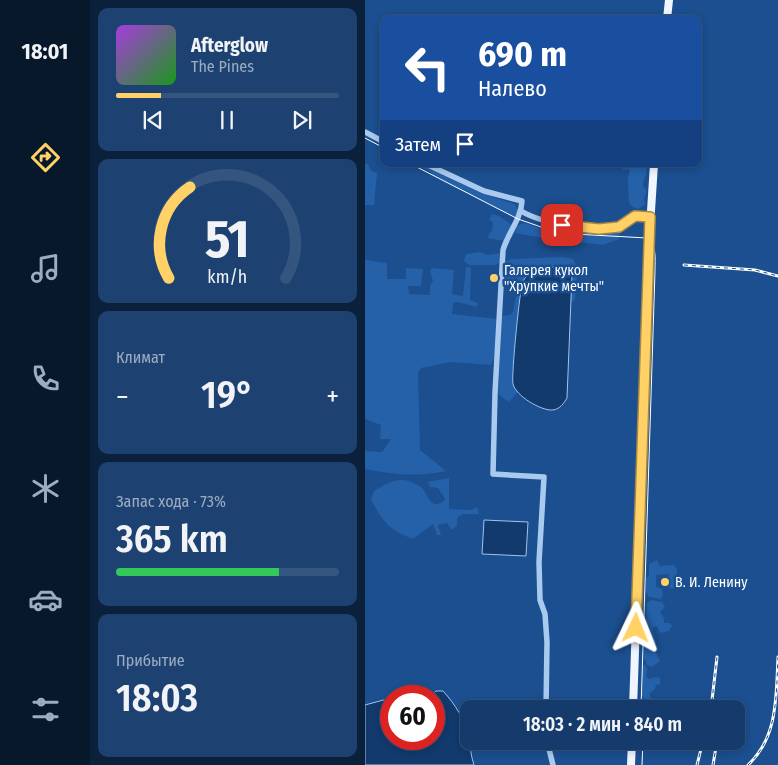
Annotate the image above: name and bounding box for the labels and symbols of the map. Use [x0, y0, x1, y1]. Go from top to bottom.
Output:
pin [541, 204, 583, 246]
place label: Галерея кукол "Хрупкие мечты" [504, 262, 604, 295]
marker: Галерея кукол "Хрупкие мечты" [488, 272, 500, 284]
place label: В. И. Ленину [675, 574, 748, 591]
marker: В. И. Ленину [659, 576, 671, 588]
position arrow [609, 601, 661, 653]
speed limit sign: 60 [380, 685, 445, 750]

